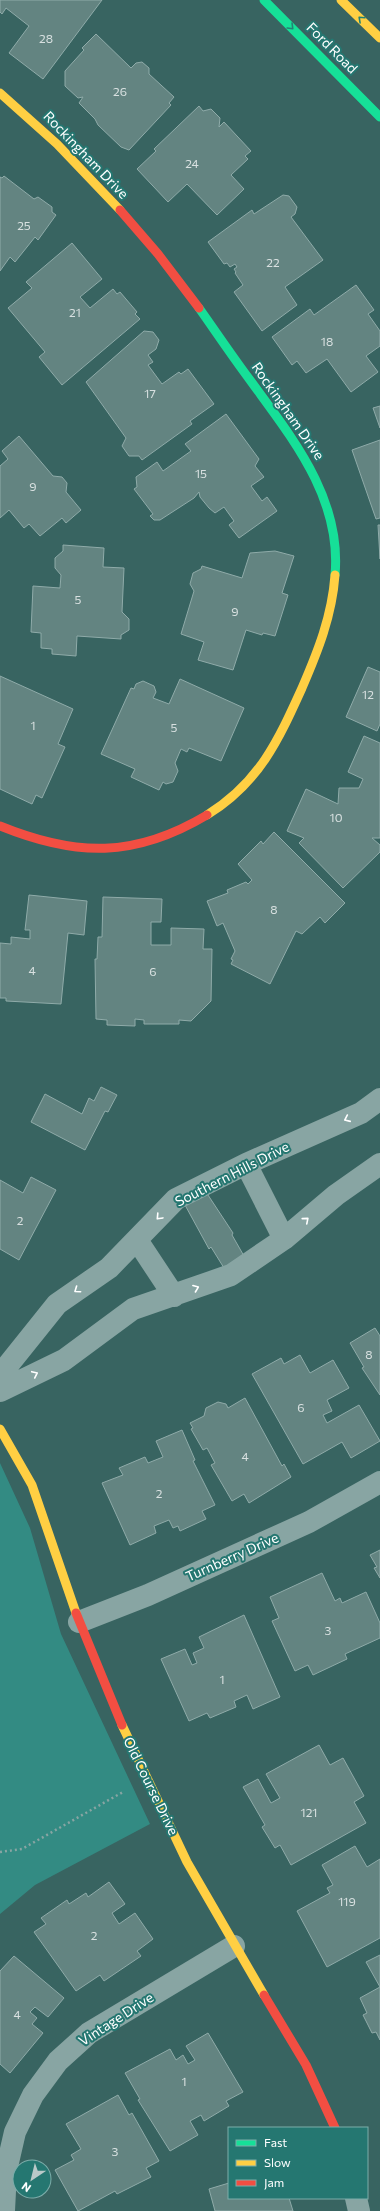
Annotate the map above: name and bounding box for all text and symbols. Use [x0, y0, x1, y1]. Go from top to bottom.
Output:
one-way arrow [358, 16, 366, 23]
street label: Ford Road [303, 19, 361, 77]
one-way arrow [286, 22, 294, 30]
house number: 28 [39, 31, 53, 45]
house number: 26 [113, 84, 127, 98]
street label: Rockingham Drive [40, 107, 132, 202]
house number: 24 [185, 156, 199, 170]
house number: 25 [17, 218, 31, 232]
house number: 22 [266, 255, 280, 269]
house number: 21 [69, 305, 81, 319]
house number: 18 [321, 334, 333, 348]
street label: Rockingham Drive [248, 359, 328, 463]
house number: 17 [144, 386, 156, 400]
house number: 15 [195, 466, 207, 480]
house number: 9 [29, 479, 37, 493]
house number: 5 [75, 592, 82, 606]
house number: 9 [231, 604, 239, 618]
house number: 12 [362, 687, 374, 701]
house number: 1 [30, 718, 36, 732]
house number: 5 [171, 720, 178, 734]
house number: 10 [330, 810, 343, 824]
house number: 8 [270, 902, 278, 916]
house number: 4 [28, 963, 36, 977]
house number: 6 [149, 964, 157, 978]
one-way arrow [344, 1114, 352, 1122]
street label: Southern Hills Drive [172, 1137, 292, 1210]
house number: 2 [17, 1213, 24, 1227]
one-way arrow [157, 1213, 164, 1220]
one-way arrow [302, 1218, 309, 1225]
one-way arrow [193, 1284, 200, 1292]
one-way arrow [74, 1285, 81, 1293]
house number: 8 [365, 1347, 373, 1361]
one-way arrow [31, 1371, 39, 1379]
house number: 6 [297, 1400, 305, 1414]
house number: 4 [241, 1449, 249, 1463]
house number: 2 [156, 1486, 163, 1500]
street label: Turnberry Drive [183, 1528, 281, 1585]
house number: 3 [325, 1623, 332, 1637]
house number: 1 [219, 1672, 225, 1686]
street label: Old Course Drive [120, 1734, 183, 1838]
house number: 121 [301, 1805, 317, 1819]
house number: 119 [338, 1894, 356, 1908]
house number: 2 [91, 1928, 98, 1942]
street label: Vintage Drive [75, 1988, 156, 2049]
house number: 4 [13, 2007, 21, 2021]
house number: 1 [181, 2074, 187, 2088]
legend [228, 2127, 368, 2199]
text: Fast [264, 2135, 287, 2149]
house number: 3 [112, 2144, 119, 2158]
text: Slow [264, 2155, 291, 2169]
north arrow [12, 2159, 52, 2199]
text: Jam [264, 2175, 284, 2190]
text: N [19, 2180, 33, 2195]

